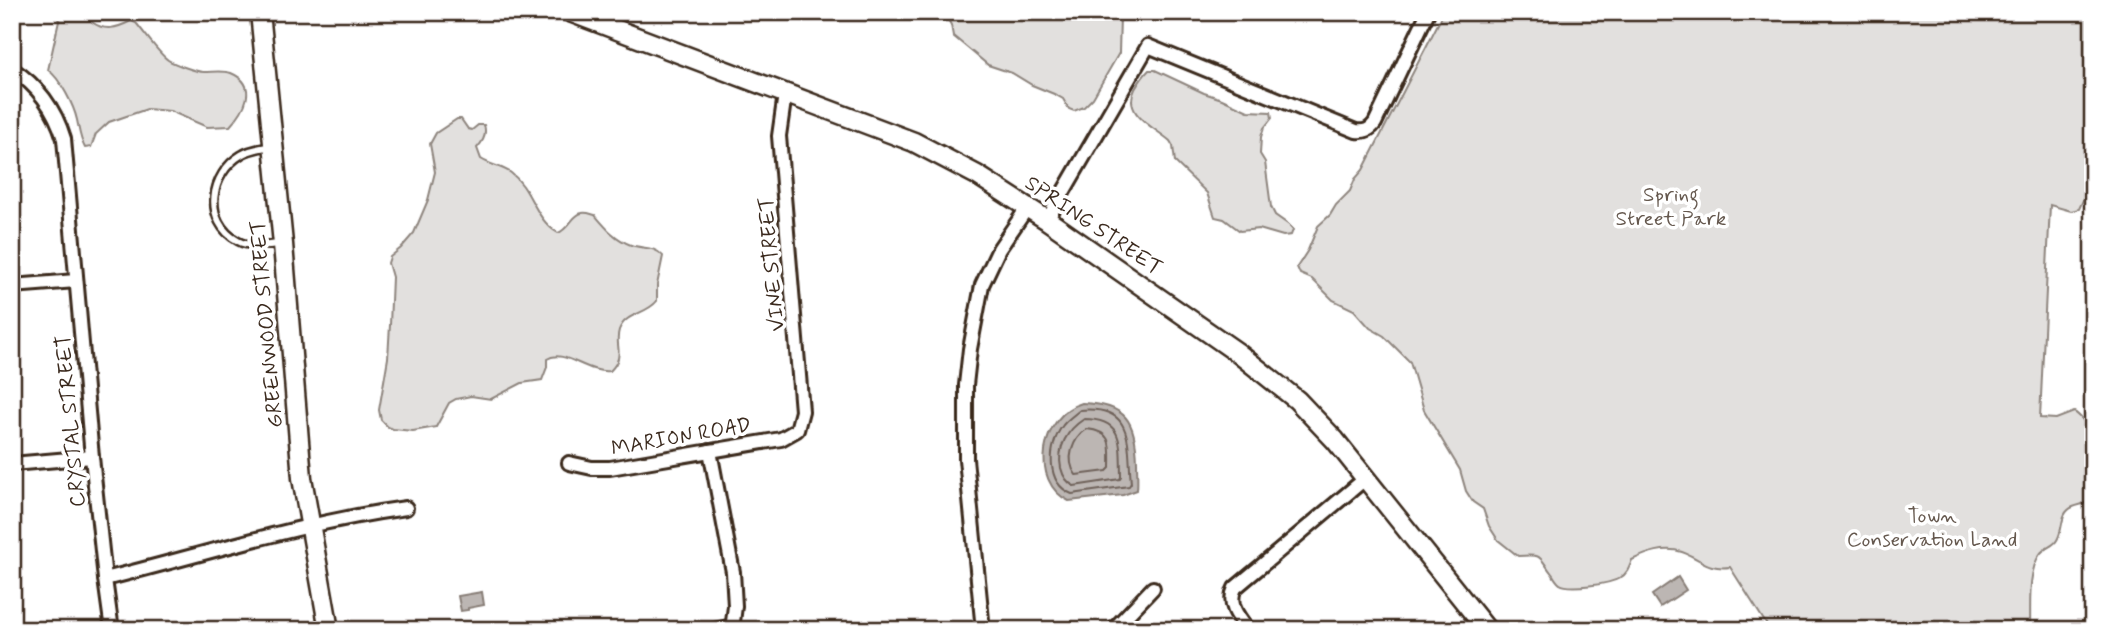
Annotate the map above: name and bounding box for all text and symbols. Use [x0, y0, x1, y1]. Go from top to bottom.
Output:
street label: SPRING STREET [1019, 169, 1168, 282]
park label: Spring Street Park [1616, 181, 1727, 233]
street label: VINE STREET [752, 195, 792, 332]
street label: GREENWOOD STREET [244, 219, 290, 429]
street label: CRYSTAL STREET [50, 334, 92, 508]
street label: MARION ROAD [609, 411, 753, 463]
park label: Town Conservation Land [1847, 502, 2017, 554]

